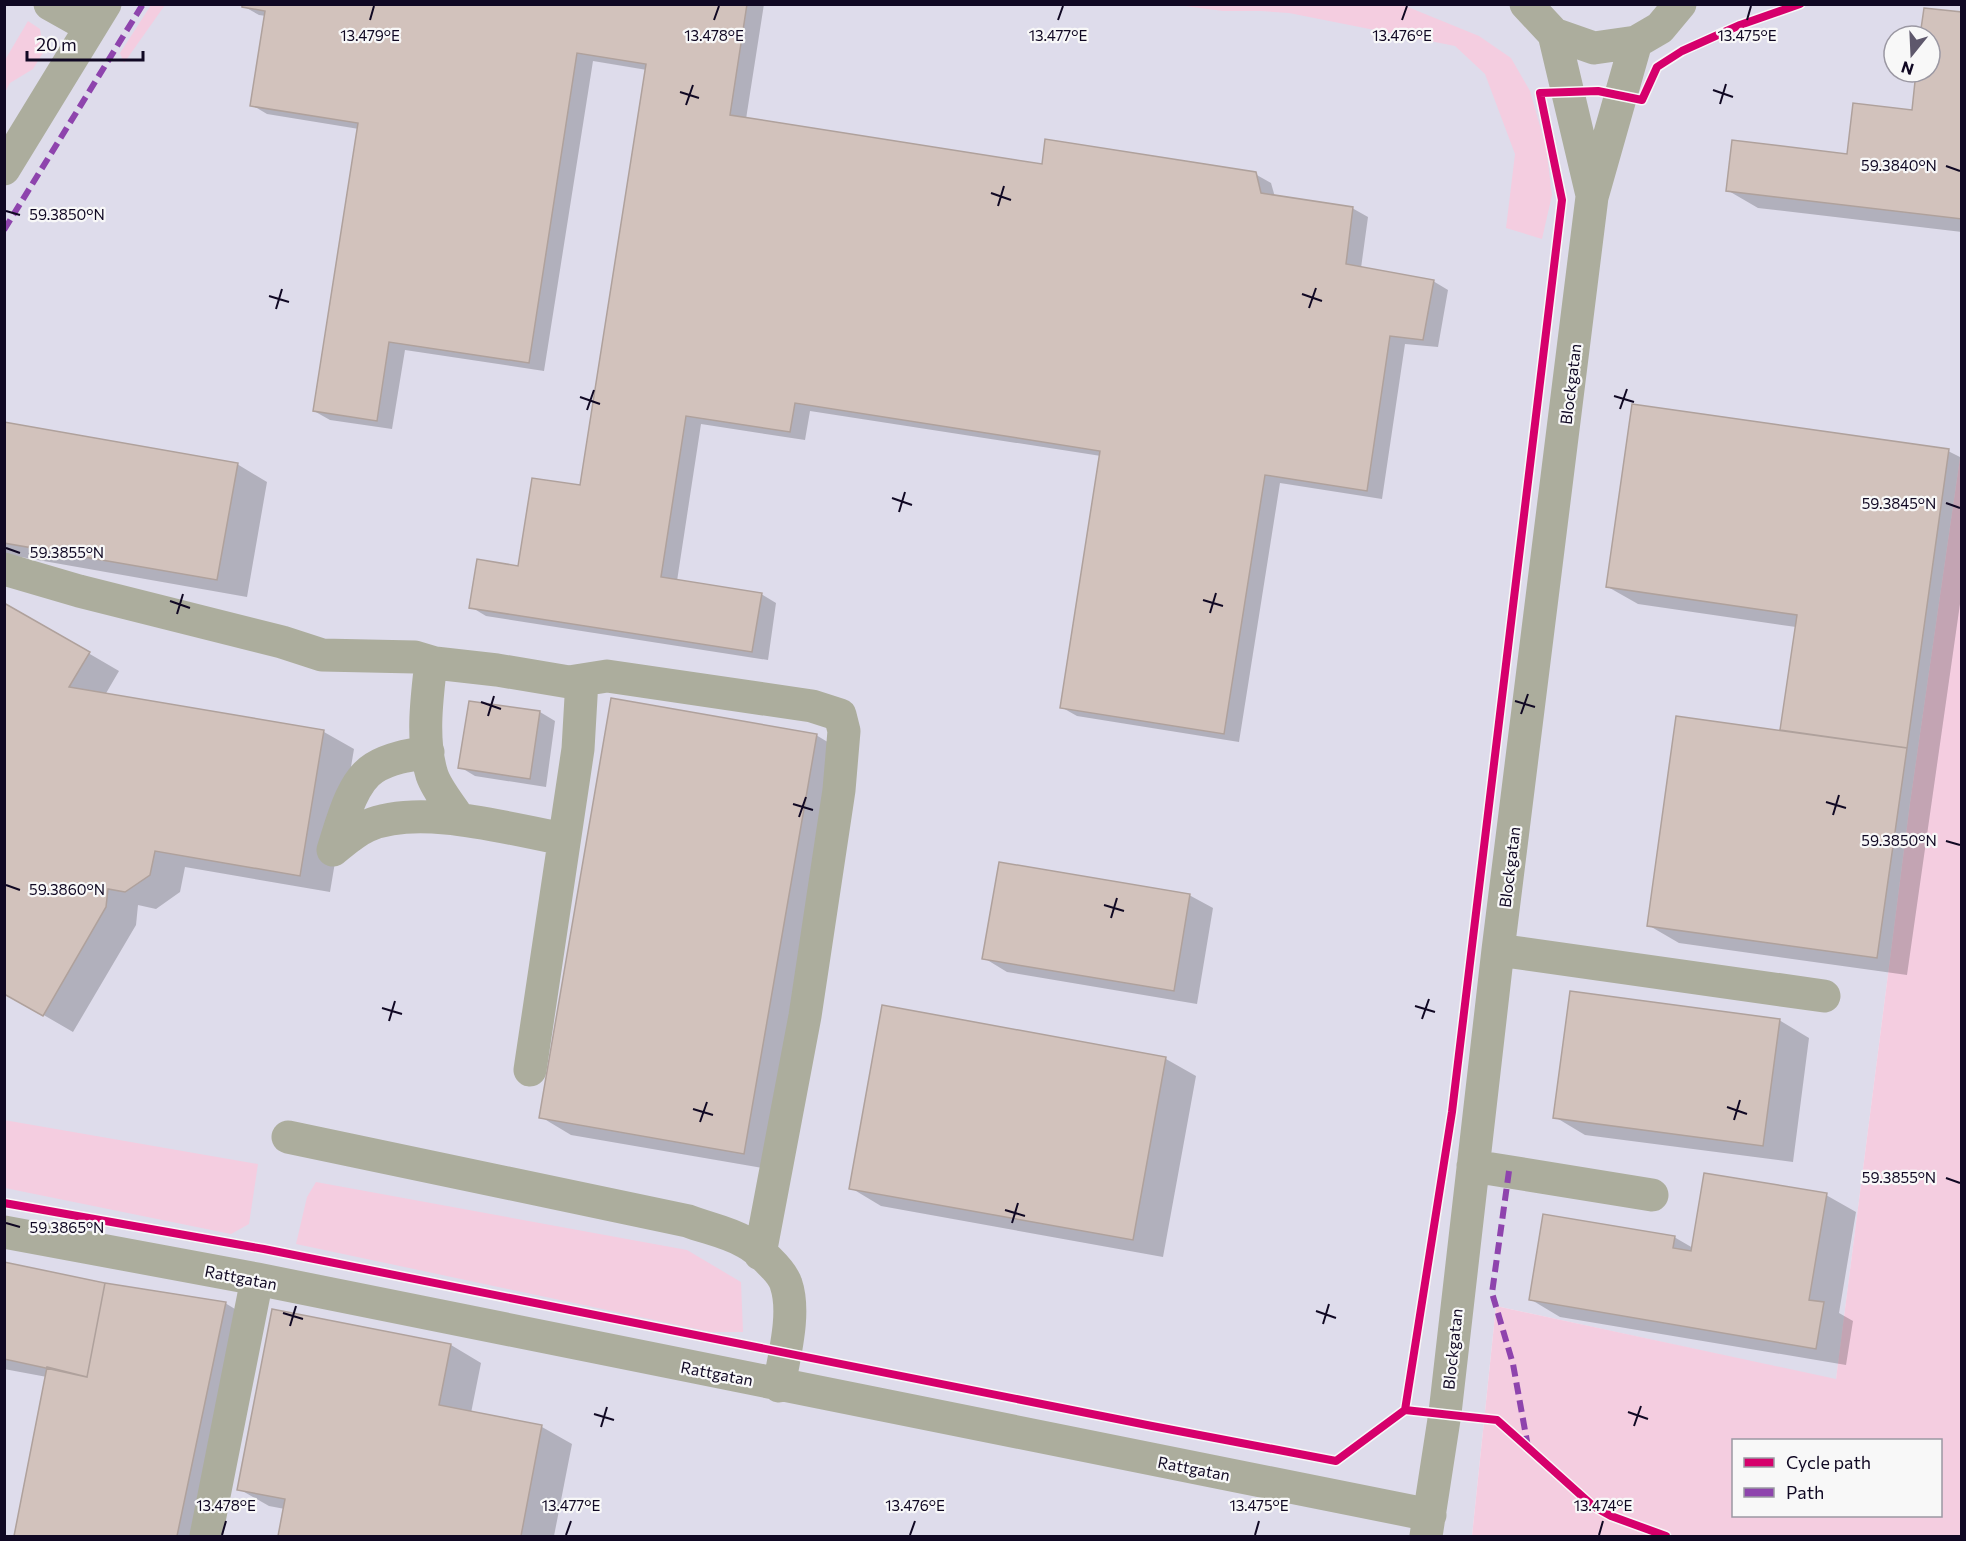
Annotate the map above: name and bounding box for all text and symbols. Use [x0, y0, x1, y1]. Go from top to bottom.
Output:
scale bar [27, 24, 142, 62]
north arrow [1882, 24, 1942, 84]
text: 13.479°E [340, 26, 400, 44]
text: 13.478°E [684, 26, 744, 44]
text: 13.477°E [1029, 26, 1087, 44]
text: 13.476°E [1372, 26, 1432, 44]
text: 13.475°E [1717, 26, 1777, 44]
text: 20 m [36, 33, 77, 55]
text: N [1899, 58, 1916, 80]
text: 59.3840°N [1861, 156, 1937, 174]
text: 59.3850°N [29, 205, 105, 223]
street label: Blockgatan [1556, 342, 1584, 426]
text: 59.3845°N [1862, 494, 1936, 512]
text: 59.3855°N [30, 543, 104, 561]
street label: Blockgatan [1495, 825, 1523, 909]
text: 59.3850°N [1861, 831, 1937, 849]
text: 59.3860°N [29, 880, 105, 898]
text: 59.3855°N [1862, 1168, 1936, 1186]
text: 59.3865°N [30, 1218, 104, 1236]
street label: Rattgatan [203, 1261, 279, 1293]
street label: Blockgatan [1438, 1307, 1466, 1391]
street label: Rattgatan [679, 1357, 755, 1389]
legend [1732, 1439, 1942, 1517]
text: Cycle path [1786, 1451, 1871, 1473]
street label: Rattgatan [1156, 1452, 1232, 1484]
text: Path [1786, 1481, 1824, 1503]
text: 13.478°E [196, 1496, 256, 1514]
text: 13.477°E [542, 1496, 600, 1514]
text: 13.476°E [885, 1496, 945, 1514]
text: 13.475°E [1229, 1496, 1289, 1514]
text: 13.474°E [1574, 1496, 1632, 1514]

